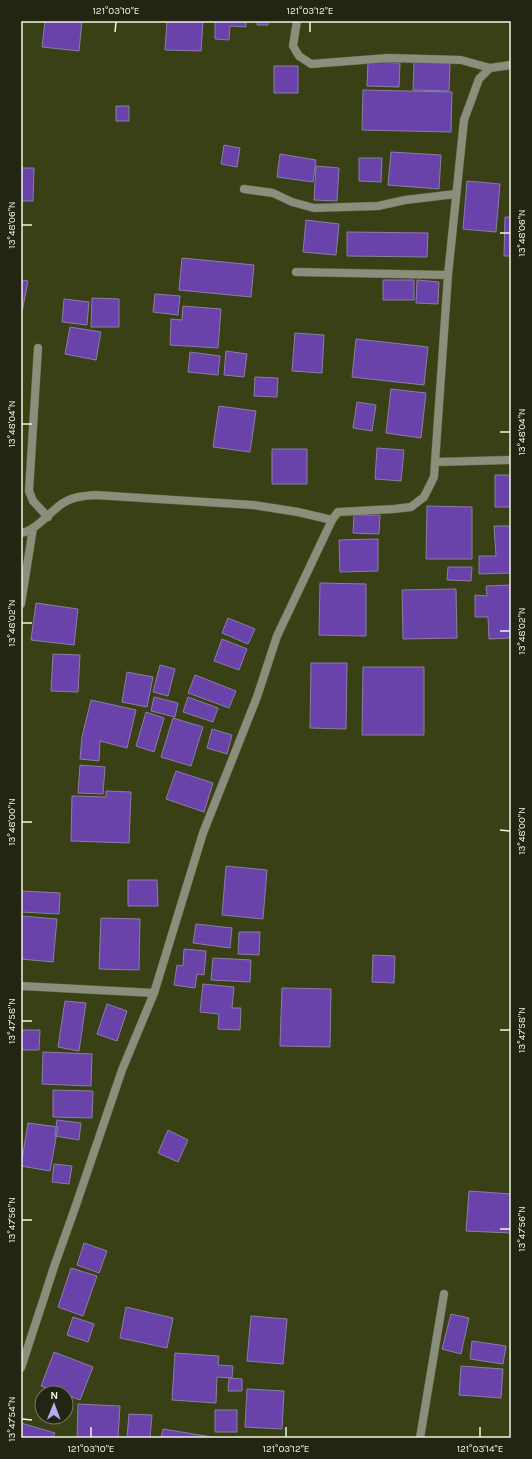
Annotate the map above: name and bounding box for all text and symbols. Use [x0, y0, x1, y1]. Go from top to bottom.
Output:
text: 121°03'10"E [93, 5, 139, 17]
text: 121°03'12"E [287, 5, 333, 17]
text: 13°48'06"N [6, 201, 18, 249]
text: 13°48'06"N [516, 209, 528, 257]
text: 13°48'04"N [6, 400, 18, 448]
text: 13°48'04"N [516, 408, 528, 456]
text: 13°48'02"N [6, 599, 18, 647]
text: 13°48'02"N [516, 607, 528, 655]
text: 13°48'00"N [6, 798, 18, 846]
text: 13°48'00"N [516, 807, 528, 855]
text: 13°47'58"N [6, 998, 18, 1044]
text: 13°47'58"N [516, 1007, 528, 1053]
text: 13°47'56"N [6, 1197, 18, 1243]
text: 13°47'56"N [516, 1206, 528, 1252]
north arrow [34, 1385, 74, 1425]
text: N [50, 1389, 58, 1402]
text: 13°47'54"N [6, 1396, 18, 1442]
text: 121°03'10"E [68, 1443, 114, 1455]
text: 121°03'12"E [263, 1443, 309, 1455]
text: 121°03'14"E [457, 1443, 503, 1455]

